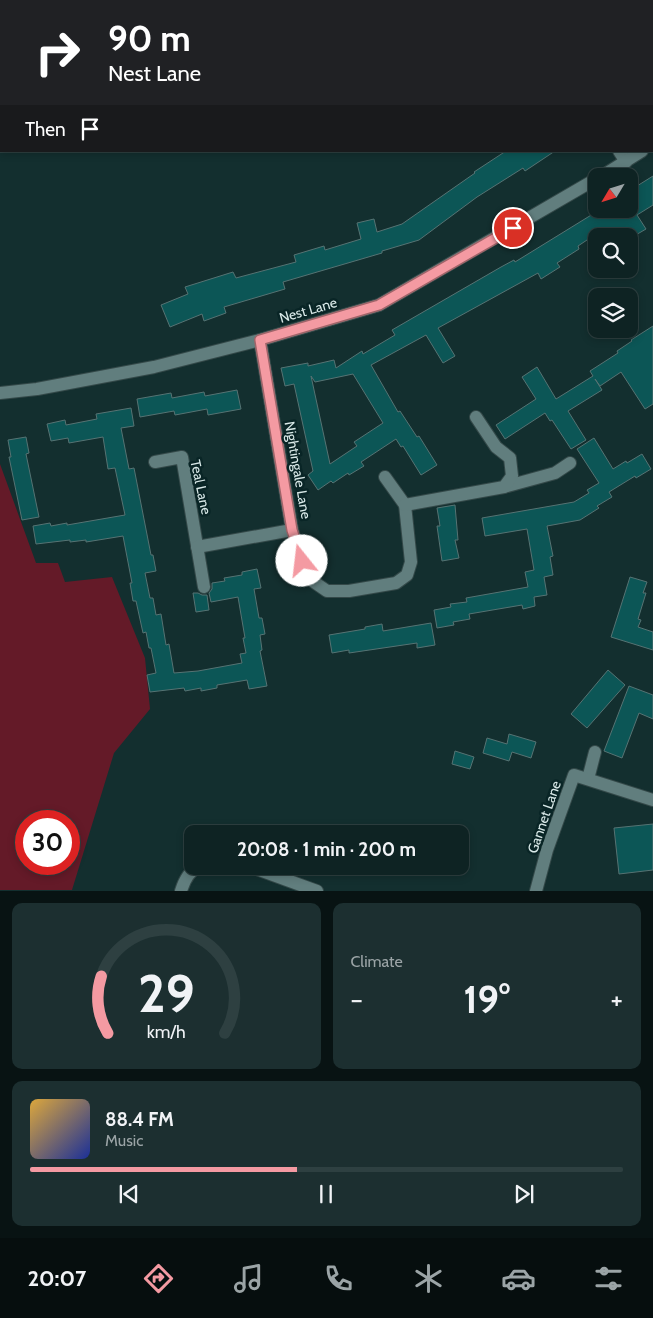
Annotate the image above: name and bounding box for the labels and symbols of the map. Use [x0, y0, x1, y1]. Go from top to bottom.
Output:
north arrow [588, 168, 638, 218]
pin [492, 207, 534, 249]
street label: Nest Lane [277, 293, 339, 327]
street label: Nightingale Lane [281, 420, 315, 520]
street label: Teal Lane [186, 458, 216, 516]
position arrow [275, 534, 327, 586]
street label: Gannet Lane [523, 778, 565, 856]
speed limit sign: 30 [15, 810, 80, 875]

